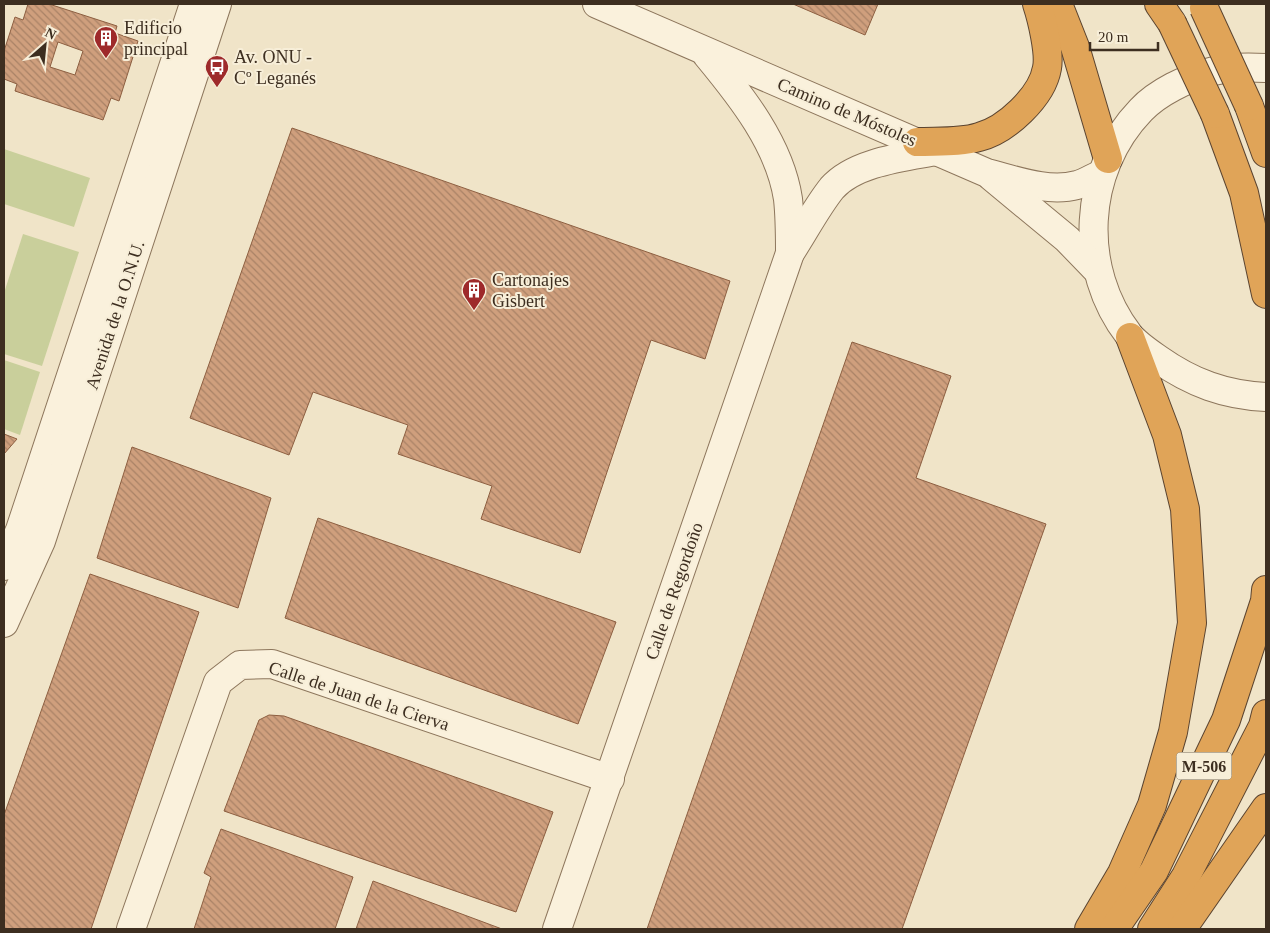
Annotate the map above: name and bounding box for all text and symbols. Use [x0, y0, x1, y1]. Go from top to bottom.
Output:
place label: Edificio principal [124, 18, 188, 59]
north arrow [20, 20, 70, 70]
scale bar [1090, 20, 1158, 52]
text: N [43, 25, 59, 43]
building icon: Edificio principal [93, 25, 119, 59]
text: 20 m [1098, 29, 1129, 45]
place label: Av. ONU - Cº Leganés [234, 47, 316, 88]
bus stop icon: Av. ONU - Cº Leganés [204, 54, 230, 88]
street label: Camino de Móstoles [775, 74, 919, 150]
street label: Avenida de la O.N.U. [81, 238, 149, 392]
place label: Cartonajes Gisbert [492, 270, 569, 311]
building icon: Cartonajes Gisbert [461, 277, 487, 311]
street label: Calle de Regordoño [641, 520, 707, 662]
street label: Calle de Juan de la Cierva [266, 657, 452, 735]
road number: M-506 [1176, 752, 1232, 779]

